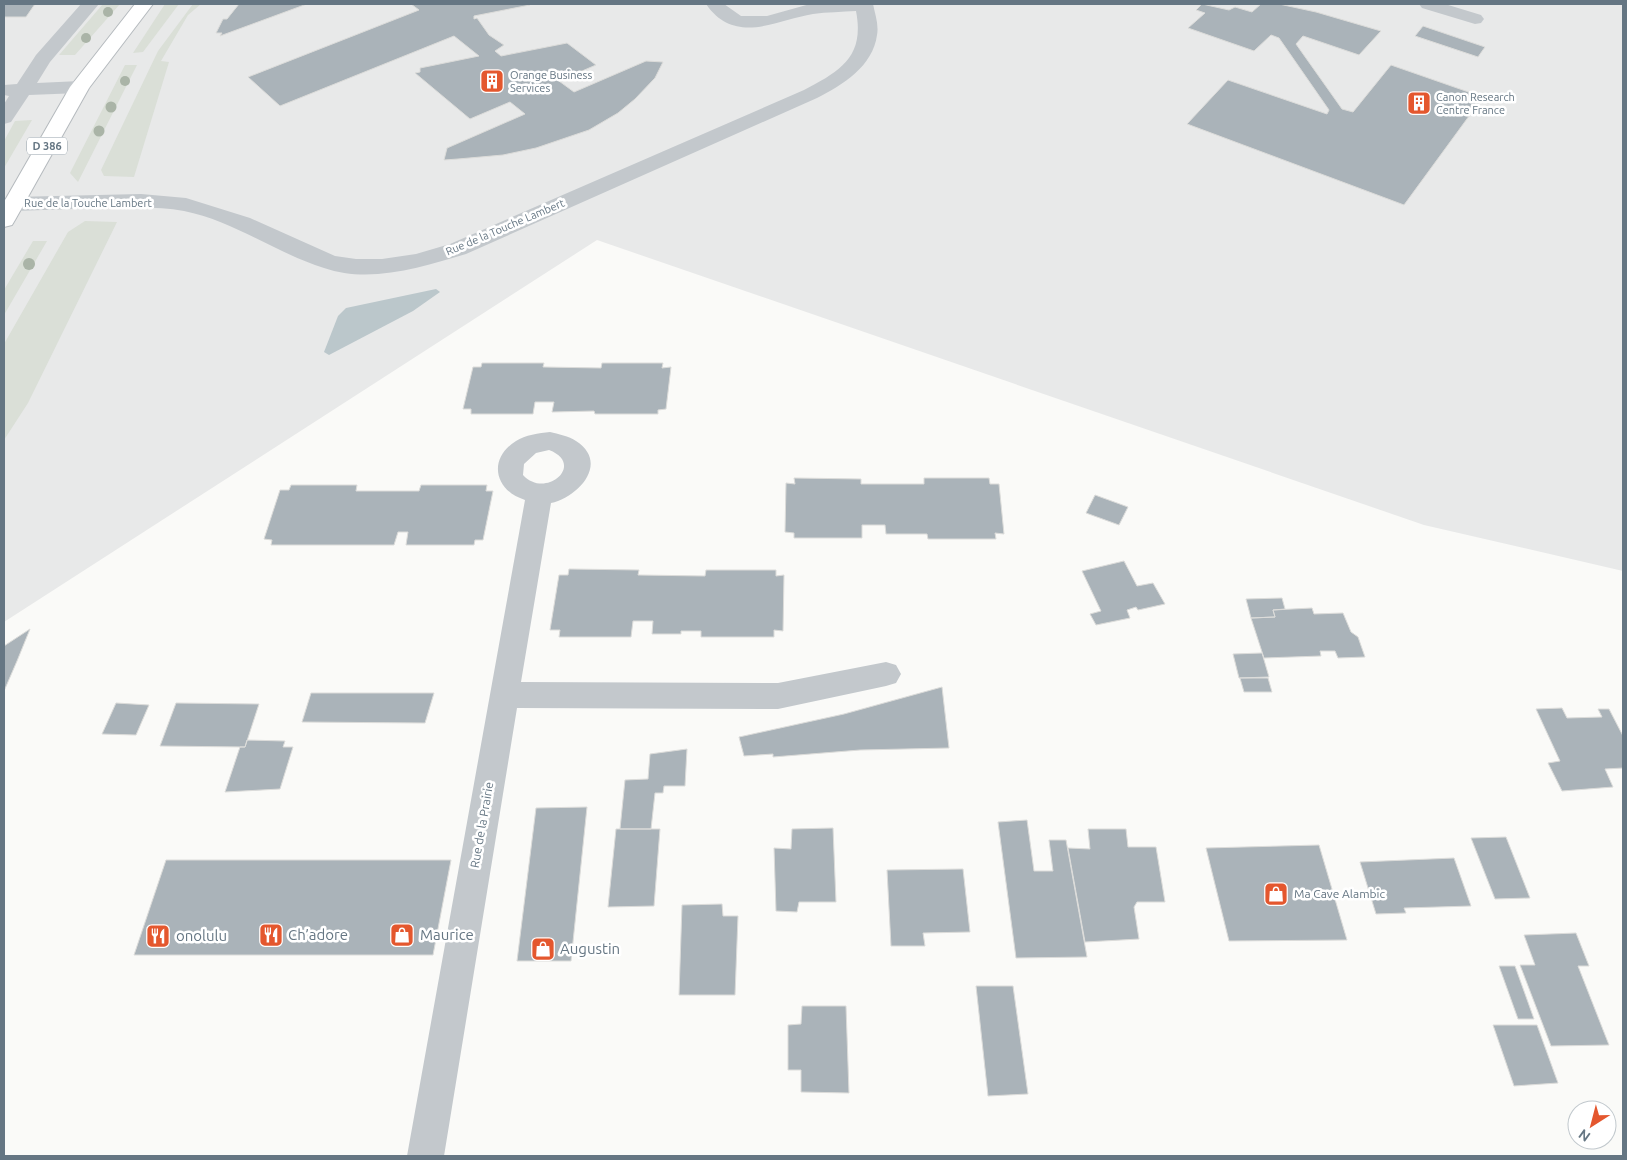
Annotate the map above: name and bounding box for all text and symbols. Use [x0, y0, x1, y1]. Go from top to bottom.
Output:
building icon: Orange Business Services [479, 68, 505, 94]
place label: Orange Business Services [510, 69, 592, 94]
building icon: Canon Research Centre France [1406, 90, 1432, 116]
place label: Canon Research Centre France [1436, 91, 1515, 116]
road number: D 386 [27, 138, 67, 154]
street label: Rue de la Touche Lambert [444, 196, 567, 258]
street label: Rue de la Touche Lambert [24, 197, 153, 209]
street label: Rue de la Prairie [468, 781, 495, 869]
shop icon: Ma Cave Alambic [1263, 881, 1289, 907]
place label: Ma Cave Alambic [1294, 887, 1386, 900]
restaurant icon: Ch’adore [258, 922, 284, 948]
shop icon: Maurice [389, 922, 415, 948]
restaurant icon: onolulu [145, 923, 171, 949]
place label: Ch’adore [288, 926, 348, 943]
place label: Maurice [420, 926, 474, 943]
place label: onolulu [176, 927, 227, 944]
shop icon: Augustin [530, 936, 556, 962]
place label: Augustin [560, 940, 620, 957]
north arrow [1567, 1100, 1617, 1150]
text: N [1575, 1126, 1593, 1145]

